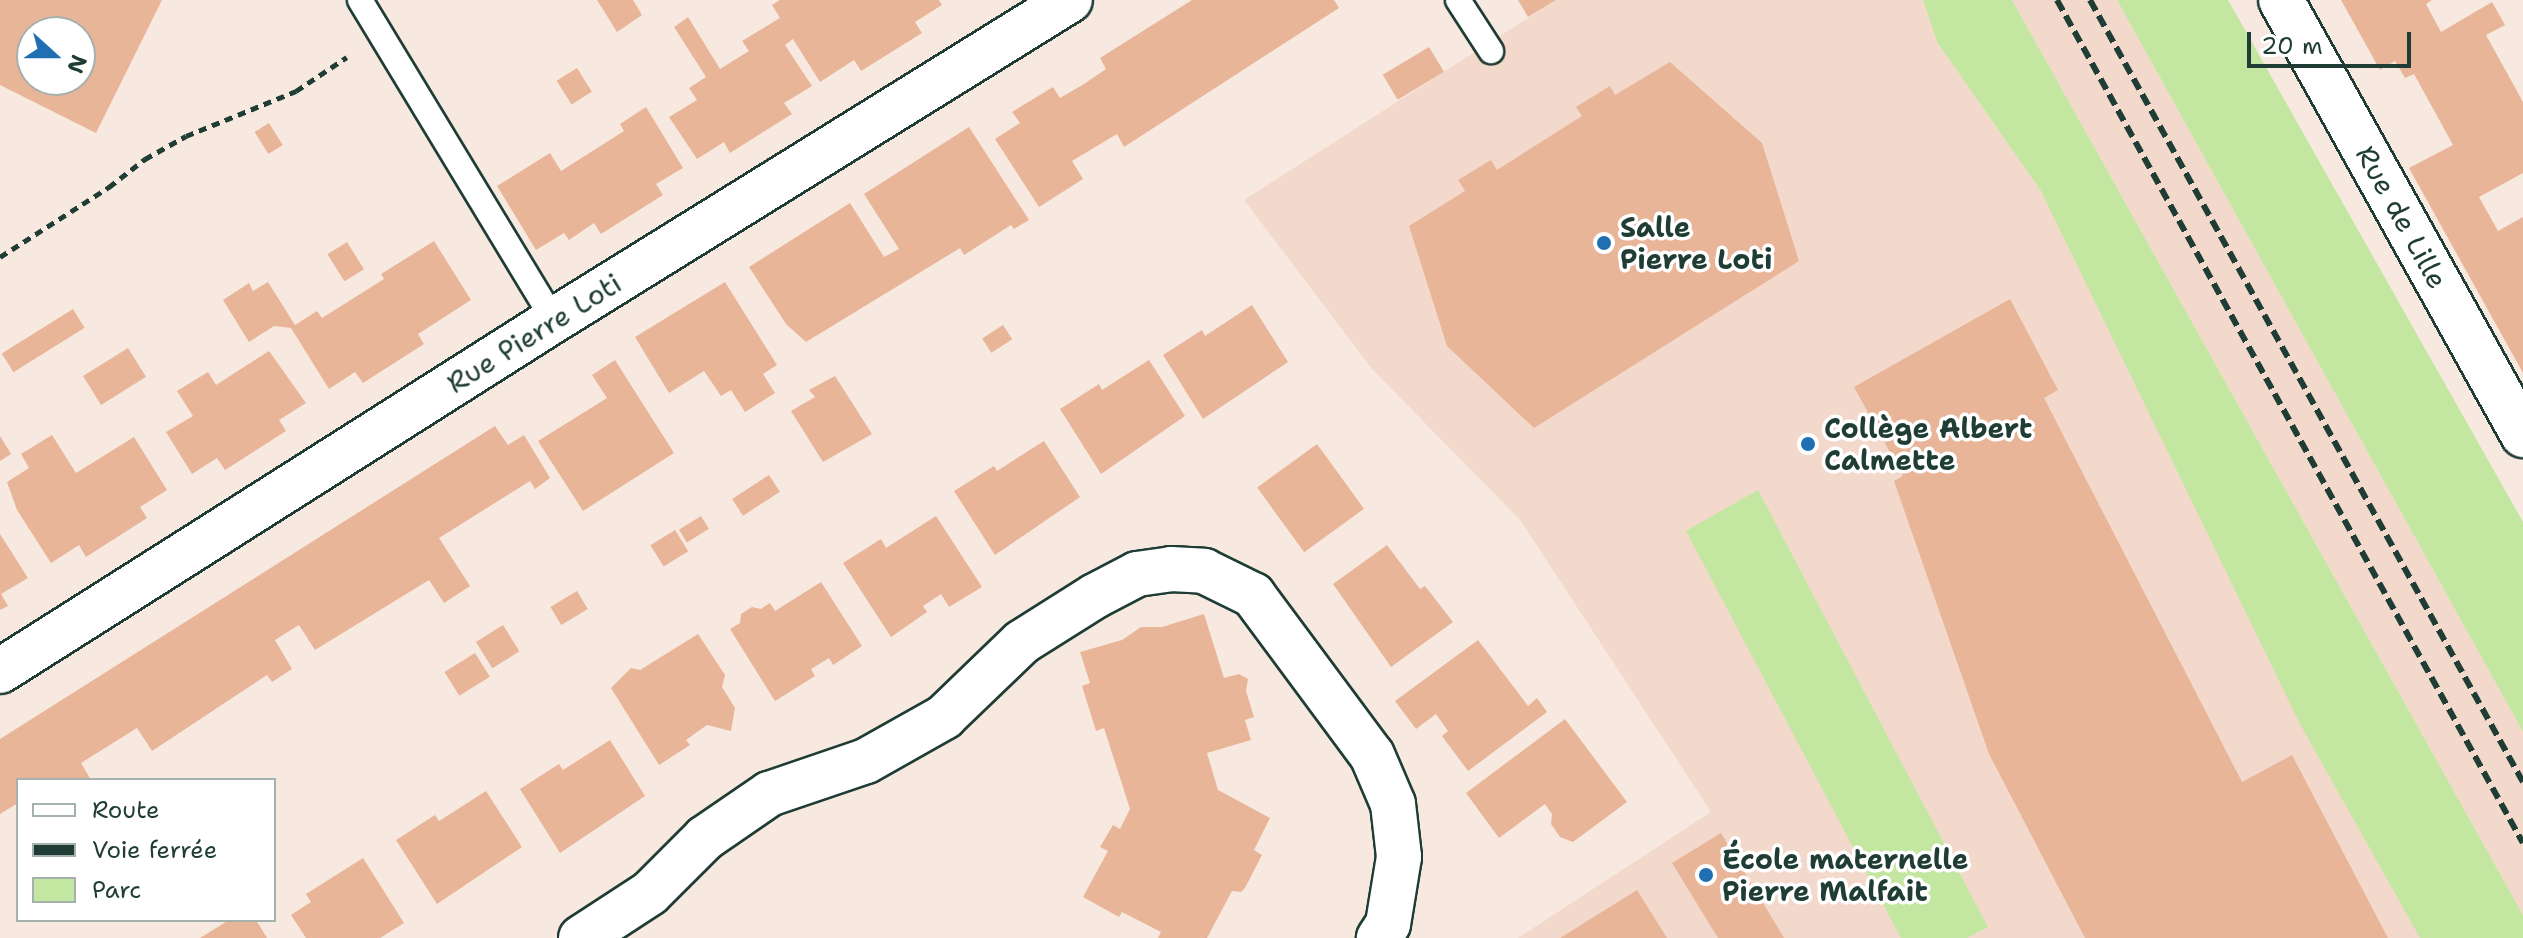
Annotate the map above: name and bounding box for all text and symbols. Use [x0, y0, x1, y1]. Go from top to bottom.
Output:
north arrow [16, 16, 96, 96]
scale bar [2251, 16, 2415, 66]
text: 20 m [2261, 30, 2323, 62]
text: N [60, 51, 94, 77]
street label: Rue de Lille [2349, 140, 2455, 294]
place label: Salle Pierre Loti [1620, 210, 1773, 276]
marker: Salle Pierre Loti [1595, 234, 1613, 252]
street label: Rue Pierre Loti [441, 266, 627, 400]
place label: Collège Albert Calmette [1824, 411, 2032, 477]
marker: Collège Albert Calmette [1799, 435, 1817, 453]
legend [16, 778, 276, 922]
text: Route [92, 794, 160, 826]
text: Voie ferrée [92, 834, 217, 866]
place label: École maternelle Pierre Malfait [1722, 842, 1968, 908]
marker: École maternelle Pierre Malfait [1697, 866, 1715, 884]
text: Parc [92, 874, 141, 906]

